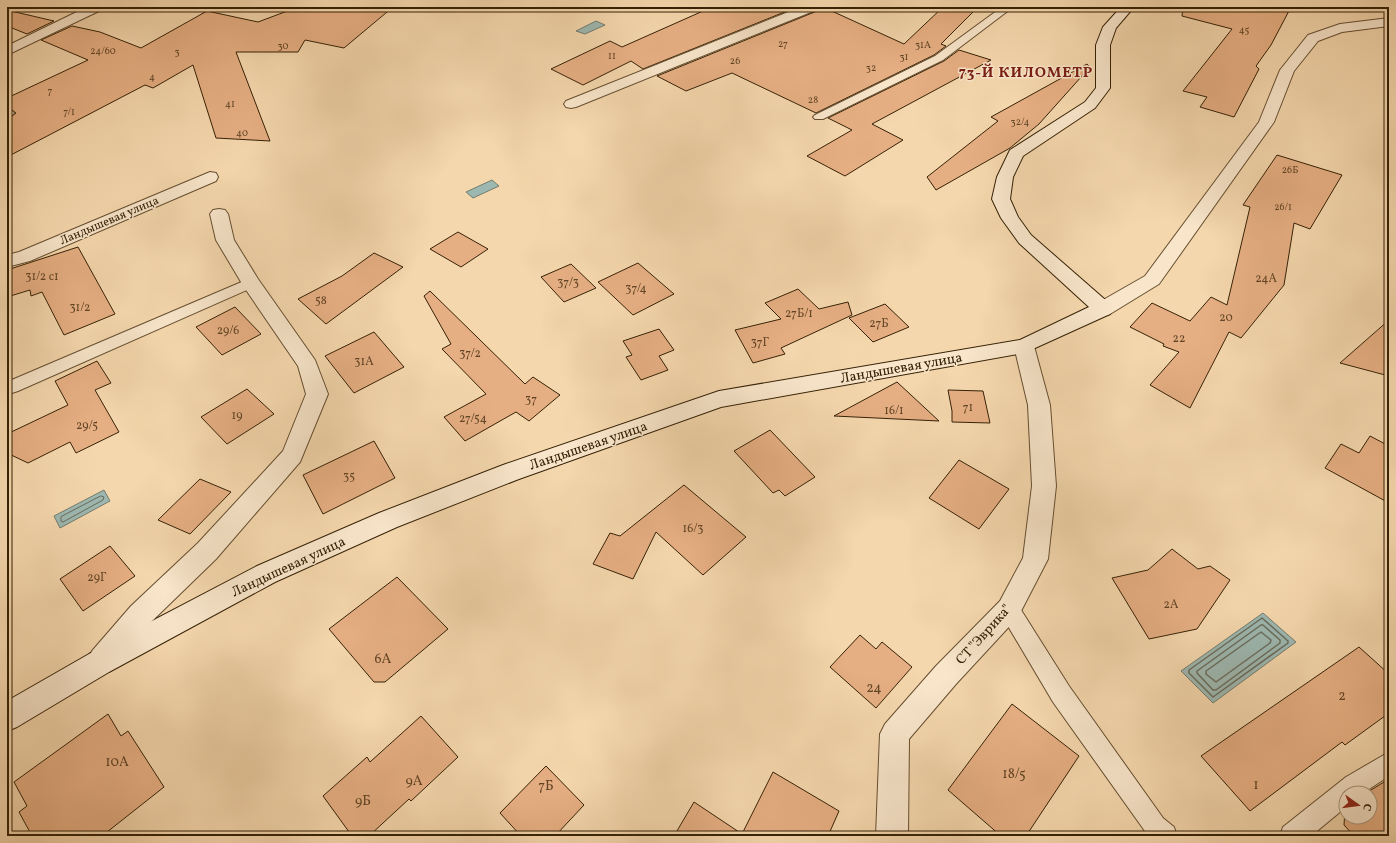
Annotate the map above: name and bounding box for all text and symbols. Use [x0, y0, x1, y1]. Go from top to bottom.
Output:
house number: 45 [1239, 23, 1249, 37]
house number: 27 [778, 37, 788, 51]
house number: 31А [915, 38, 931, 52]
house number: 30 [278, 39, 288, 53]
house number: 24/60 [90, 44, 116, 58]
house number: 3 [174, 45, 180, 59]
house number: 11 [608, 49, 616, 63]
house number: 31 [899, 50, 909, 64]
house number: 26 [730, 54, 740, 68]
house number: 32 [866, 61, 876, 75]
district label: 73-Й КИЛОМЕТР [959, 63, 1093, 84]
house number: 4 [149, 70, 155, 84]
house number: 7 [48, 84, 53, 98]
house number: 28 [808, 93, 818, 107]
house number: 41 [225, 97, 235, 111]
house number: 7/1 [63, 105, 75, 119]
house number: 32/4 [1011, 115, 1029, 129]
house number: 40 [236, 126, 248, 140]
house number: 26Б [1282, 163, 1298, 177]
street label: Ландышевая улица [57, 193, 161, 249]
house number: 26/1 [1274, 200, 1292, 214]
house number: 31/2 с1 [25, 269, 59, 285]
house number: 24А [1255, 271, 1277, 287]
house number: 37/3 [557, 275, 579, 291]
house number: 37/4 [625, 281, 647, 297]
house number: 58 [315, 293, 327, 309]
house number: 31/2 [69, 300, 91, 316]
house number: 27Б/1 [785, 306, 813, 322]
house number: 20 [1219, 310, 1233, 326]
house number: 27Б [869, 316, 889, 332]
house number: 29/6 [217, 323, 239, 339]
house number: 22 [1173, 331, 1185, 347]
house number: 37Г [751, 335, 770, 351]
house number: 37/2 [459, 346, 481, 362]
street label: Ландышевая улица [839, 348, 964, 389]
house number: 31А [354, 354, 374, 370]
house number: 37 [525, 392, 537, 408]
house number: 71 [963, 400, 973, 416]
house number: 16/1 [884, 403, 904, 419]
house number: 19 [232, 408, 242, 424]
house number: 27/54 [459, 411, 487, 427]
street label: Ландышевая улица [527, 417, 650, 476]
house number: 29/5 [76, 418, 98, 434]
house number: 35 [343, 469, 355, 485]
house number: 16/3 [683, 521, 703, 537]
street label: Ландышевая улица [229, 533, 349, 602]
house number: 29Г [87, 570, 107, 586]
house number: 2А [1164, 597, 1179, 613]
street label: СТ "Эврика" [952, 601, 1016, 669]
house number: 6А [375, 650, 392, 669]
house number: 24 [866, 679, 882, 698]
house number: 2 [1338, 687, 1346, 706]
house number: 10А [105, 753, 129, 772]
house number: 18/5 [1002, 765, 1026, 784]
house number: 9А [405, 772, 423, 791]
house number: 1 [1253, 776, 1259, 795]
house number: 7Б [538, 777, 554, 796]
north arrow [1338, 785, 1378, 825]
house number: 9Б [355, 792, 371, 811]
text: С [1358, 802, 1374, 812]

